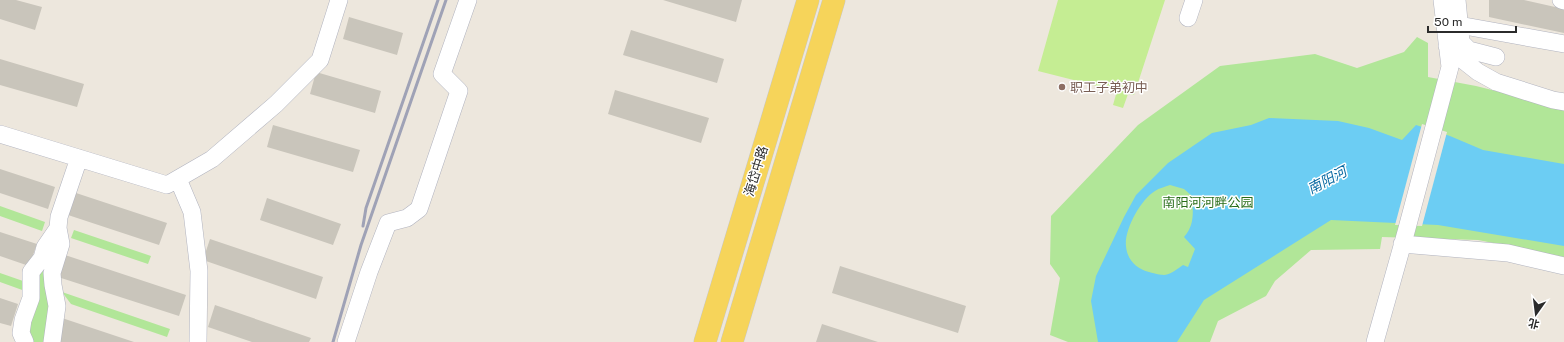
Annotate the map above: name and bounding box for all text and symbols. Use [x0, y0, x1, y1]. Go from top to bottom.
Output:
scale bar [1428, 8, 1516, 34]
text: 50 m [1434, 15, 1462, 29]
place label: 职工子弟初中 [1070, 80, 1148, 95]
marker: 职工子弟初中 [1057, 82, 1067, 92]
street label: 海岱中路 [741, 144, 771, 198]
water label: 南阳河 [1305, 162, 1352, 197]
park label: 南阳河河畔公园 [1162, 195, 1254, 210]
north arrow [1516, 294, 1556, 334]
text: 北 [1527, 317, 1540, 331]

